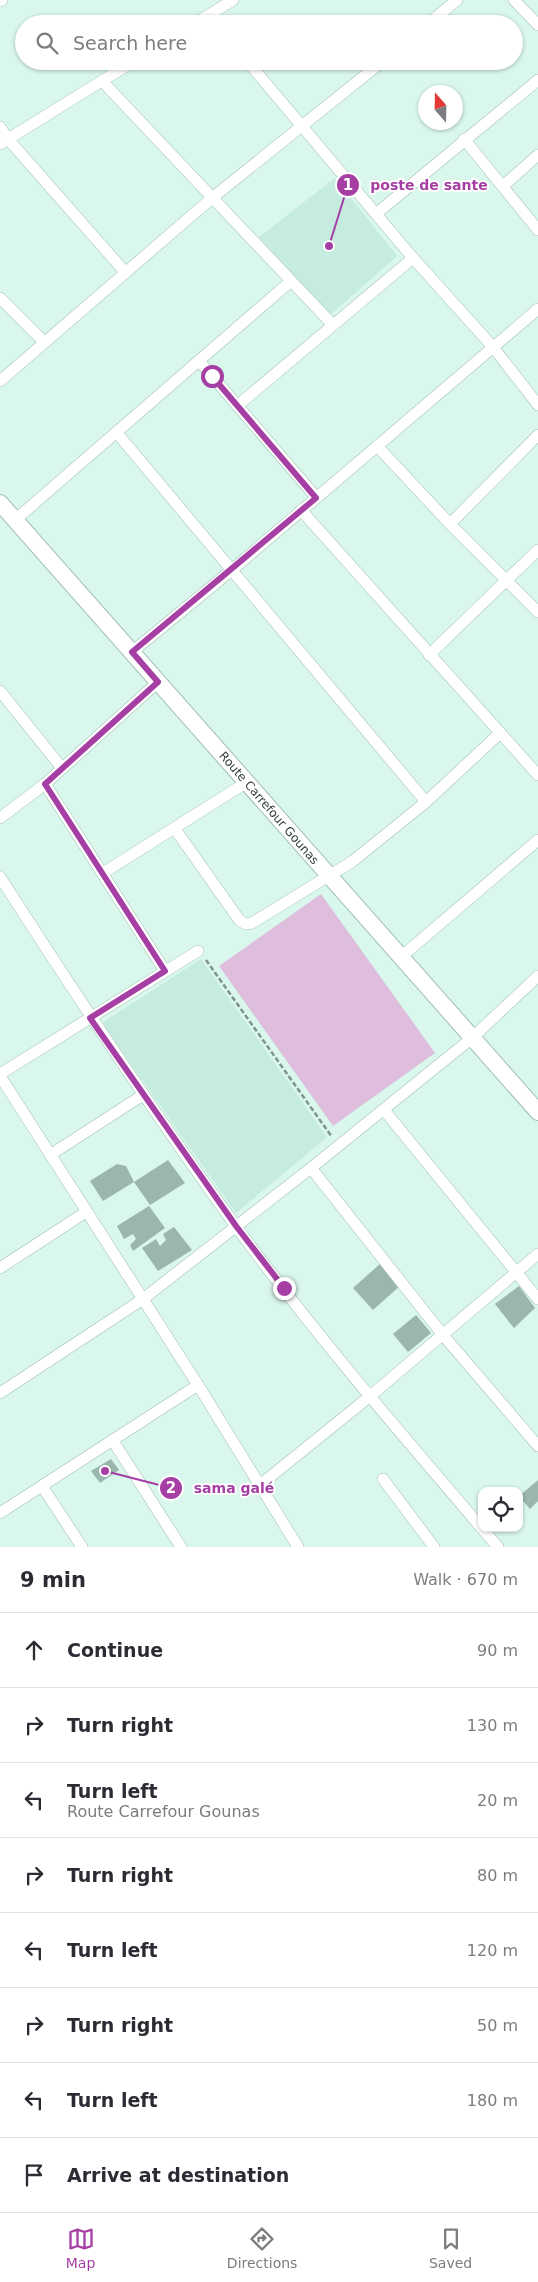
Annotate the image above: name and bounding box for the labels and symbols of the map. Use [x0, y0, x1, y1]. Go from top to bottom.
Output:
north arrow [418, 85, 463, 130]
callout: poste de sante [336, 170, 498, 199]
text: 1 [343, 176, 353, 194]
text: poste de sante [370, 177, 488, 193]
route start [201, 365, 224, 388]
street label: Route Carrefour Gounas [216, 749, 322, 867]
route end [273, 1277, 296, 1300]
callout: sama galé [159, 1473, 284, 1502]
text: 2 [166, 1479, 176, 1497]
text: sama galé [194, 1480, 274, 1496]

